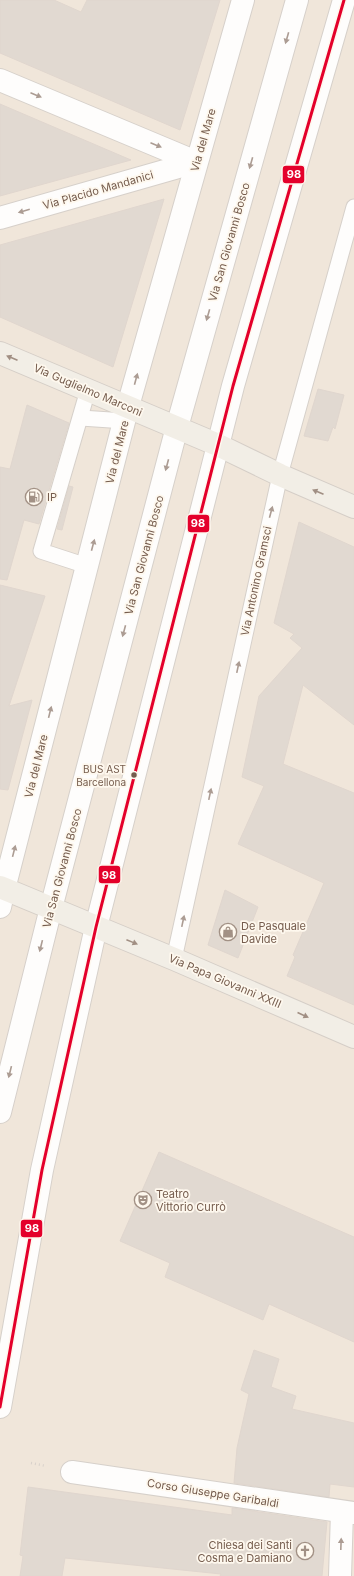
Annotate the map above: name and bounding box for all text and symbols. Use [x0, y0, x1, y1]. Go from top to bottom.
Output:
one-way arrow [284, 32, 290, 44]
one-way arrow [30, 92, 41, 98]
street label: Via del Mare [187, 107, 219, 173]
one-way arrow [150, 143, 162, 149]
one-way arrow [248, 156, 254, 169]
line badge: 98 [282, 165, 305, 184]
text: 98 [287, 167, 301, 181]
street label: Via Placido Mandanici [41, 168, 155, 212]
street label: Via San Giovanni Bosco [205, 181, 253, 303]
one-way arrow [17, 208, 29, 214]
one-way arrow [205, 308, 211, 321]
one-way arrow [5, 354, 17, 360]
street label: Via Guglielmo Marconi [31, 361, 145, 419]
one-way arrow [133, 372, 139, 384]
street label: Via del Mare [102, 419, 132, 485]
one-way arrow [164, 459, 170, 471]
fuel station icon: IP [24, 487, 44, 507]
one-way arrow [313, 489, 324, 495]
place label: IP [47, 490, 57, 504]
street label: Via San Giovanni Bosco [121, 493, 167, 616]
one-way arrow [269, 506, 275, 519]
line badge: 98 [187, 514, 210, 533]
text: 98 [191, 516, 205, 530]
street label: Via Antonino Gramsci [238, 525, 274, 637]
one-way arrow [90, 539, 96, 551]
one-way arrow [120, 625, 126, 638]
one-way arrow [235, 661, 241, 673]
one-way arrow [47, 705, 53, 718]
street label: Via del Mare [21, 733, 51, 799]
place label: BUS AST Barcellona [76, 763, 126, 788]
marker: BUS AST Barcellona [129, 770, 139, 780]
one-way arrow [208, 788, 214, 800]
street label: Via San Giovanni Bosco [39, 806, 85, 929]
one-way arrow [11, 845, 17, 857]
line badge: 98 [98, 865, 121, 884]
text: 98 [102, 868, 116, 882]
one-way arrow [180, 915, 186, 927]
place label: De Pasquale Davide [241, 919, 306, 946]
shop icon: De Pasquale Davide [218, 922, 238, 942]
one-way arrow [38, 939, 44, 952]
one-way arrow [127, 939, 139, 945]
street label: Via Papa Giovanni XXIII [167, 951, 283, 1011]
one-way arrow [298, 1012, 309, 1018]
one-way arrow [7, 1066, 13, 1078]
place label: Teatro Vittorio Currò [156, 1187, 226, 1214]
theatre icon: Teatro Vittorio Currò [133, 1190, 153, 1210]
line badge: 98 [20, 1219, 43, 1238]
text: 98 [25, 1221, 39, 1235]
street label: Corso Giuseppe Garibaldi [146, 1476, 280, 1510]
one-way arrow [338, 1537, 344, 1550]
place label: Chiesa dei Santi Cosma e Damiano [197, 1538, 292, 1565]
church icon: Chiesa dei Santi Cosma e Damiano [295, 1541, 315, 1561]

